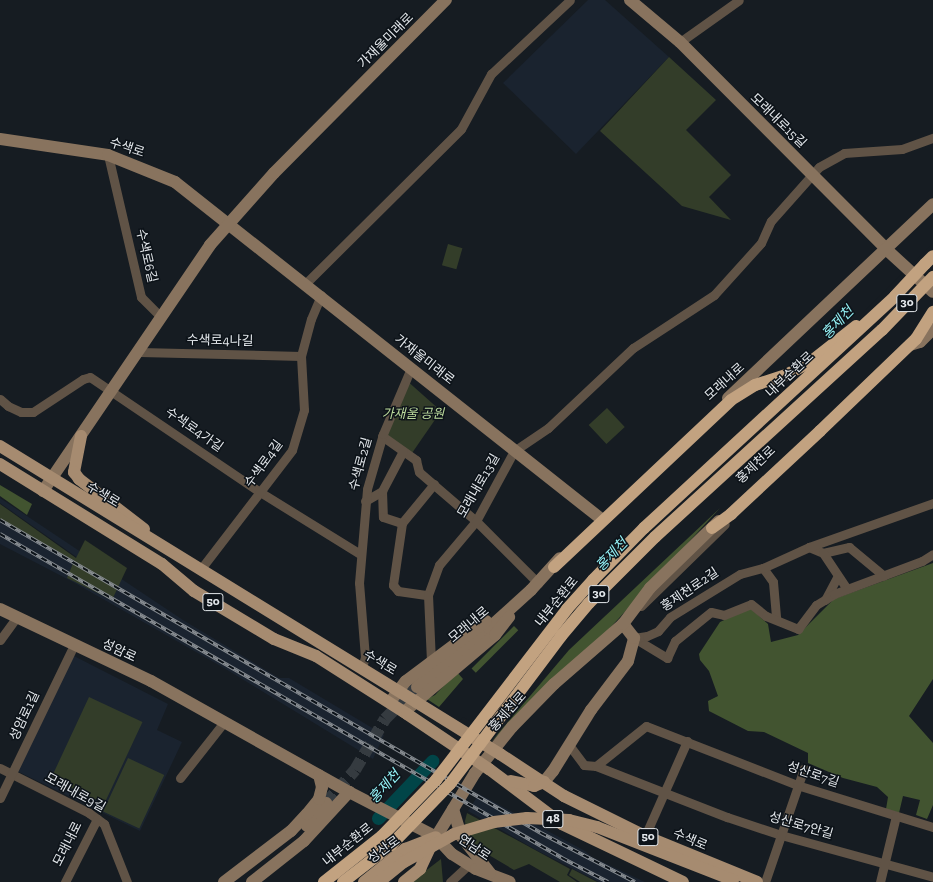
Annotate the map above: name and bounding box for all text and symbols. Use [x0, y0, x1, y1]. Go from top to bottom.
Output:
street label: 가재울미래로 [355, 10, 417, 72]
street label: 모래내로15길 [747, 91, 809, 151]
street label: 수색로 [108, 135, 146, 161]
street label: 수색로6길 [132, 228, 160, 284]
road number: 30 [896, 293, 918, 313]
water label: 홍제천 [819, 303, 857, 343]
street label: 가재울미래로 [391, 332, 457, 388]
street label: 수색로4나길 [186, 333, 254, 349]
street label: 내부순환로 [763, 349, 817, 401]
street label: 모래내로 [702, 360, 748, 404]
street label: 수색로4가길 [162, 404, 226, 456]
park label: 가재울 공원 [382, 406, 444, 422]
street label: 수색로2길 [346, 436, 376, 492]
street label: 수색로4길 [242, 437, 286, 491]
street label: 홍제천로 [733, 443, 779, 487]
street label: 모래내로13길 [454, 451, 504, 521]
street label: 수색로 [84, 479, 122, 511]
water label: 홍제천 [593, 535, 631, 575]
street label: 홍제천로2길 [658, 565, 722, 615]
street label: 내부순환로 [532, 574, 582, 630]
road number: 30 [588, 584, 610, 604]
road number: 50 [202, 592, 224, 612]
street label: 모래내로 [446, 604, 492, 646]
street label: 성암로 [99, 636, 139, 666]
street label: 수색로 [361, 647, 399, 679]
street label: 성암로1길 [7, 689, 43, 743]
street label: 홍제천로 [486, 689, 530, 735]
street label: 성산로7길 [785, 759, 841, 791]
water label: 홍제천 [366, 767, 404, 807]
street label: 모래내로9길 [42, 770, 108, 816]
road number: 48 [542, 809, 564, 829]
street label: 성산로7안길 [767, 809, 835, 843]
street label: 모래내로 [50, 819, 86, 869]
street label: 내부순환로 [320, 820, 376, 870]
street label: 수색로 [670, 826, 710, 854]
road number: 50 [637, 827, 659, 847]
street label: 연남로 [455, 832, 493, 864]
street label: 성산로 [365, 833, 403, 867]

